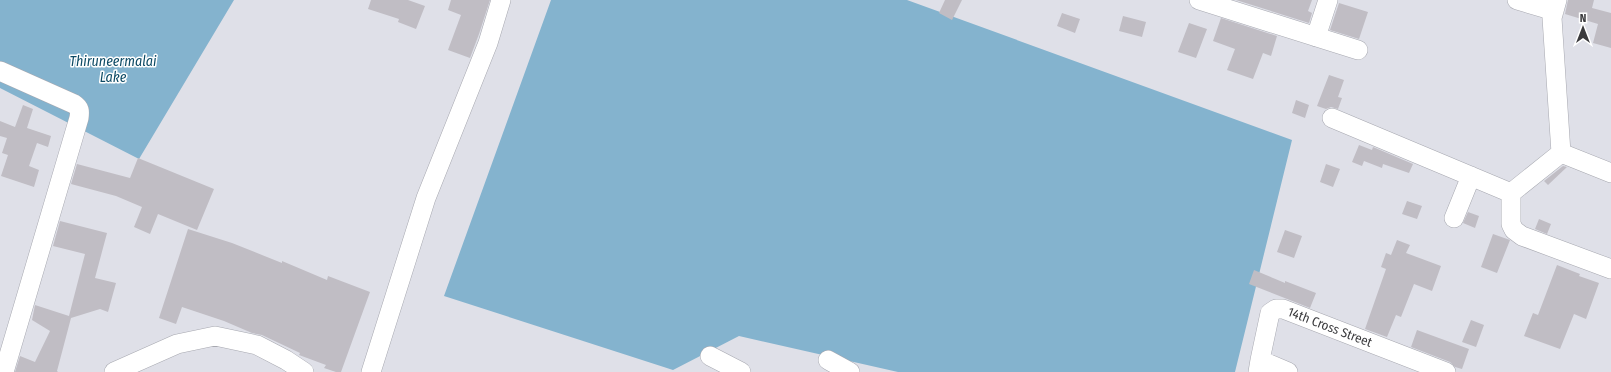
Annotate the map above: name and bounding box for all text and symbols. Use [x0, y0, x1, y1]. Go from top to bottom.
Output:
north arrow [1563, 8, 1603, 48]
text: N [1580, 12, 1586, 25]
water label: Thiruneermalai Lake [69, 53, 157, 86]
street label: 14th Cross Street [1286, 304, 1375, 350]

